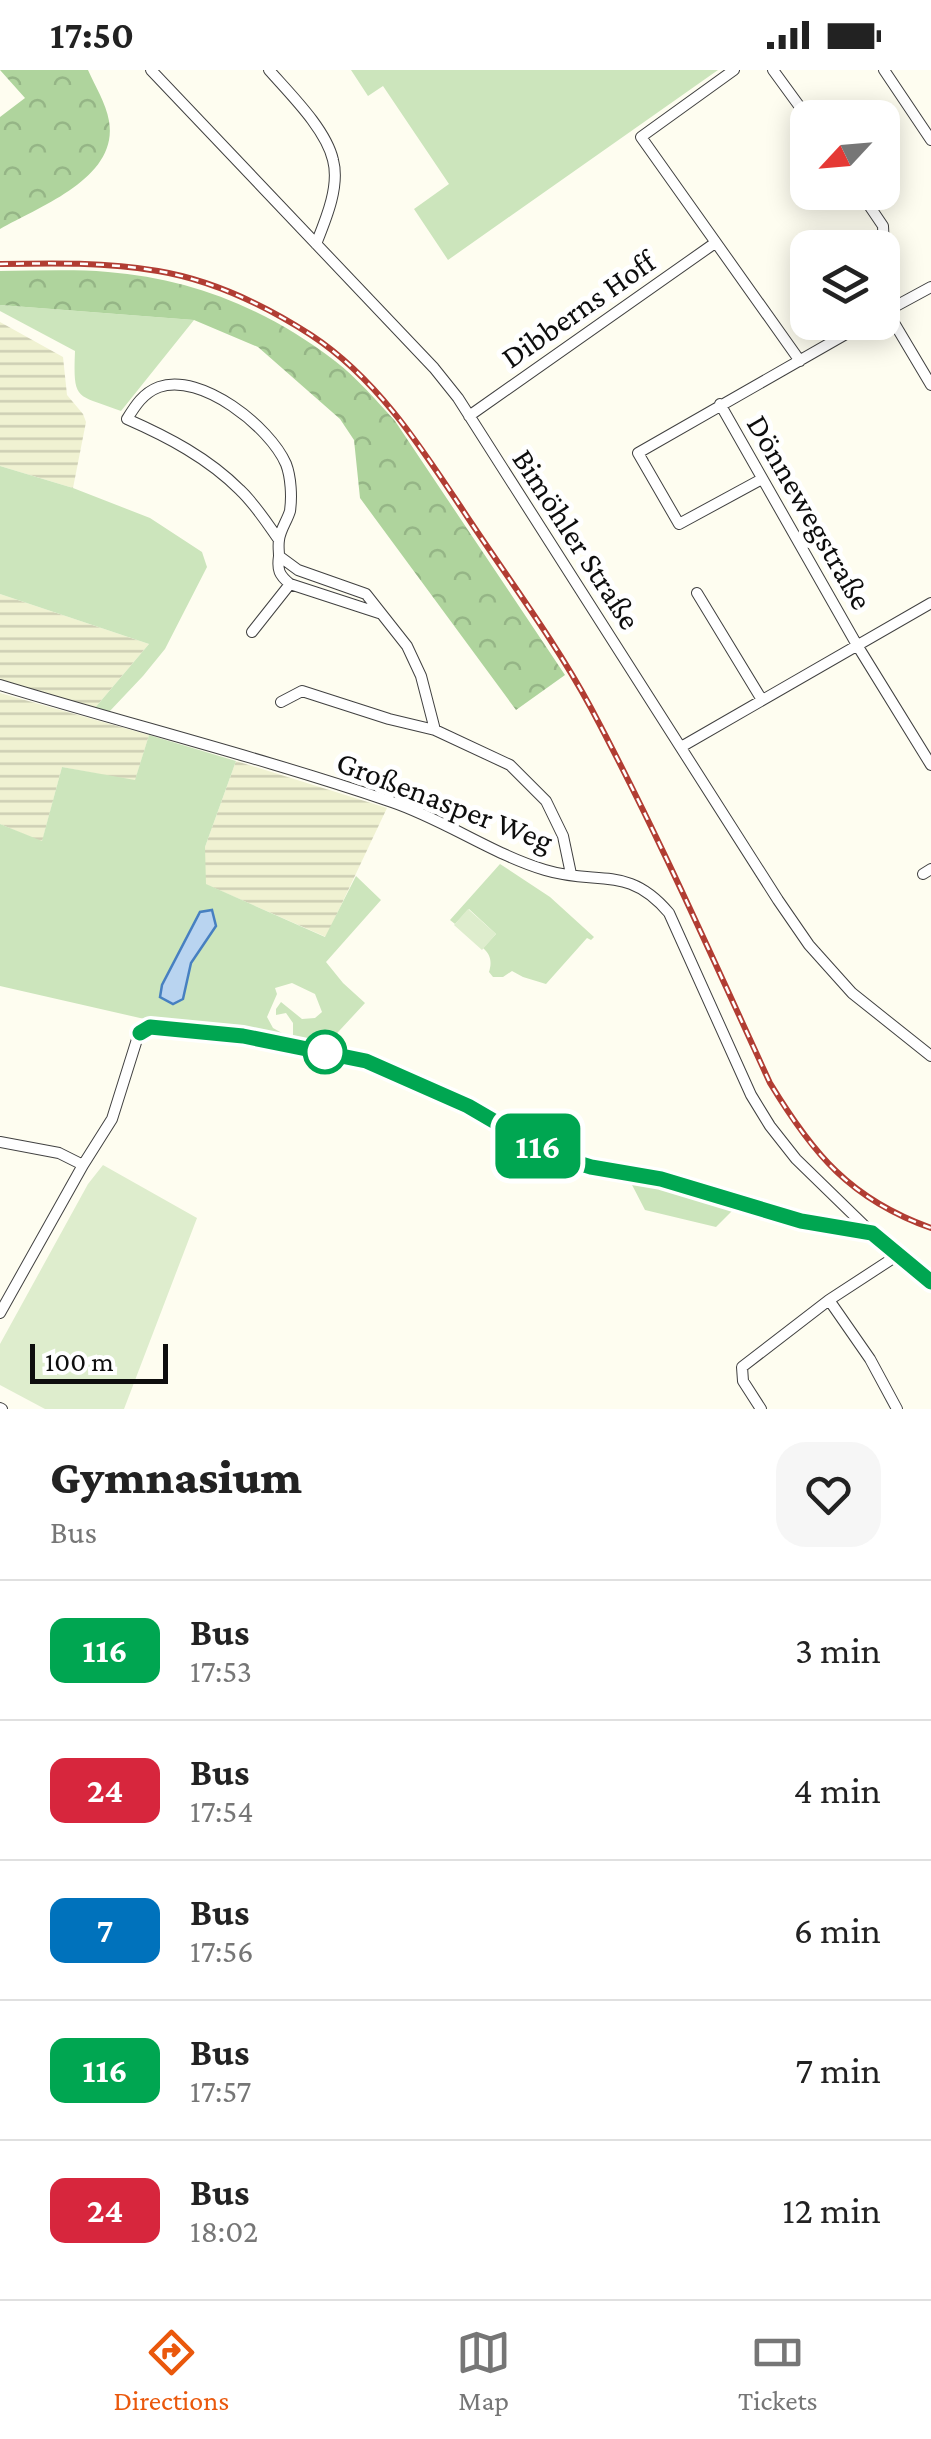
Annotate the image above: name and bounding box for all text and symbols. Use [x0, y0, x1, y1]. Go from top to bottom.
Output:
text: 17:50 [50, 14, 134, 56]
north arrow [790, 100, 900, 210]
map controls [790, 100, 900, 340]
button: layers [790, 230, 900, 340]
street label: Dibberns Hoff [494, 242, 663, 375]
street label: Dönnewegstraße [740, 408, 880, 616]
street label: Bimöhler Straße [505, 442, 649, 636]
street label: Großenasper Weg [332, 743, 558, 859]
unlabelled marker [304, 1031, 346, 1073]
line badge: 116 [480, 1114, 596, 1178]
text: 116 [515, 1127, 561, 1166]
scale bar [30, 1339, 168, 1384]
text: 100 m [45, 1346, 114, 1377]
button: heart [776, 1442, 881, 1547]
text: Gymnasium [50, 1450, 302, 1503]
text: Bus [50, 1514, 97, 1550]
text: Bus [190, 1611, 249, 1653]
text: 3 min [795, 1629, 881, 1671]
text: 116 [82, 1631, 128, 1670]
text: 17:53 [190, 1653, 252, 1689]
text: Bus [190, 1751, 249, 1793]
text: 4 min [794, 1769, 881, 1811]
text: 24 [87, 1771, 123, 1810]
text: 17:54 [190, 1793, 254, 1829]
text: Bus [190, 1891, 249, 1933]
text: 6 min [794, 1909, 881, 1951]
text: 7 [97, 1911, 113, 1950]
text: 17:56 [190, 1933, 254, 1969]
text: Bus [190, 2031, 249, 2073]
text: 7 min [795, 2049, 881, 2091]
text: 116 [82, 2051, 128, 2090]
text: 17:57 [190, 2073, 251, 2109]
text: Bus [190, 2171, 249, 2213]
text: 12 min [782, 2189, 881, 2231]
text: 24 [87, 2191, 123, 2230]
text: 18:02 [190, 2213, 258, 2249]
tab: Directions [113, 2325, 229, 2416]
tab: Map [456, 2325, 511, 2416]
tab: Tickets [738, 2325, 818, 2416]

